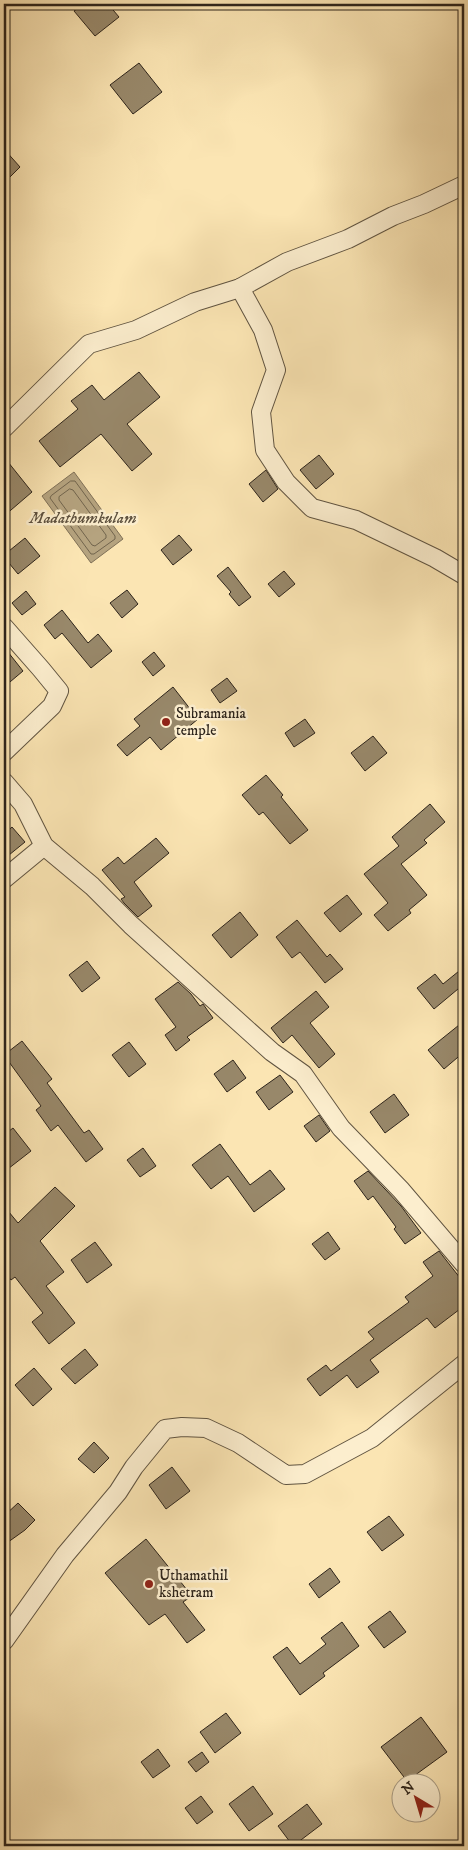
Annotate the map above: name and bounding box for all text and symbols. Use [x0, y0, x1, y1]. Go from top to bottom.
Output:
water label: Madathumkulam [29, 508, 136, 528]
place label: Subramania temple [176, 704, 246, 740]
marker: Subramania temple [160, 716, 172, 728]
place label: Uthamathil kshetram [159, 1566, 229, 1602]
marker: Uthamathil kshetram [143, 1578, 155, 1590]
north arrow [390, 1772, 440, 1822]
text: N [399, 1778, 419, 1799]

